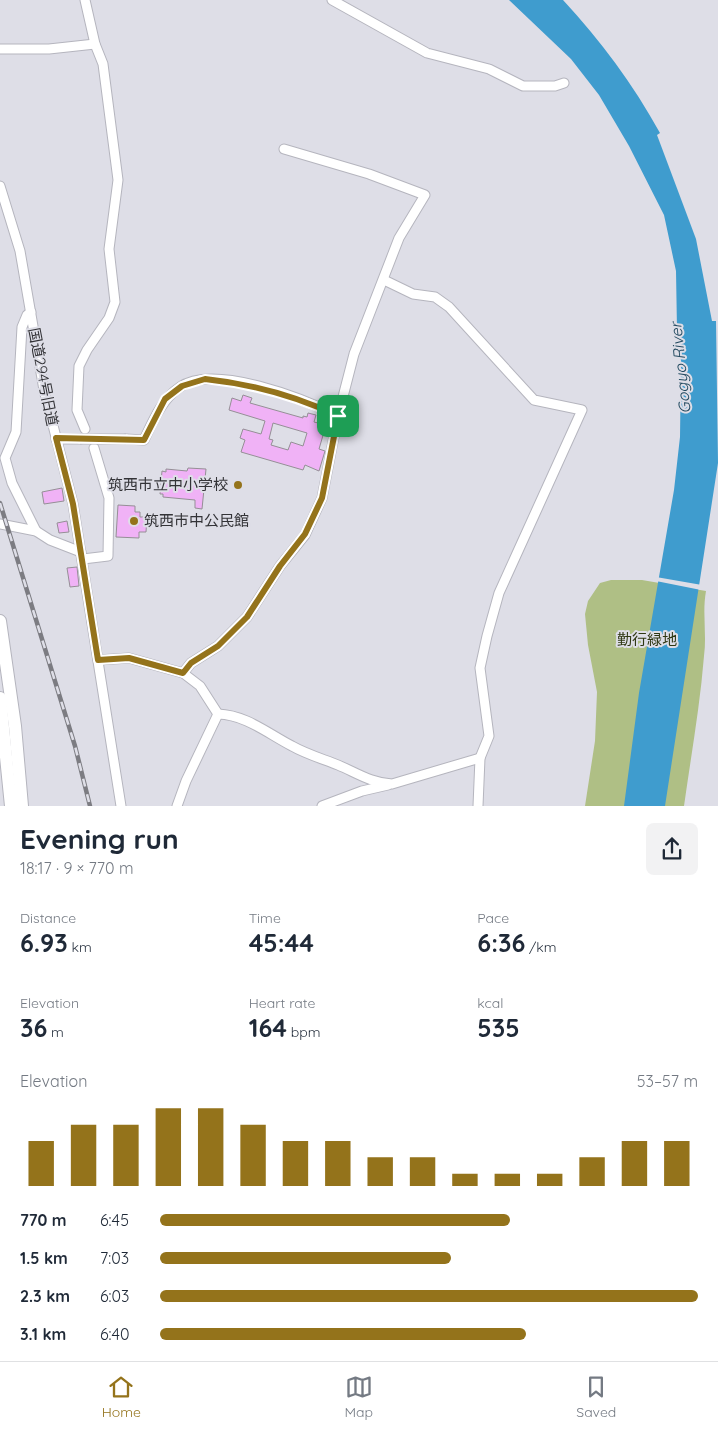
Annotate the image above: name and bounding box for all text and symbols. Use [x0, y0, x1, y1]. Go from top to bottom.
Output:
water label: Gogyo River [665, 320, 695, 415]
street label: 国道294号旧道 [25, 326, 62, 428]
pin [317, 395, 359, 437]
icon: arrive [324, 402, 352, 430]
place label: 筑西市立中小学校 [108, 475, 228, 494]
marker: 筑西市立中小学校 [232, 479, 244, 491]
place label: 筑西市中公民館 [144, 511, 249, 530]
marker: 筑西市中公民館 [128, 515, 140, 527]
park label: 勤行緑地 [617, 630, 677, 649]
text: Evening run [20, 821, 179, 856]
button: share [646, 823, 698, 875]
text: 18:17 · 9 × 770 m [20, 858, 134, 878]
text: Distance [20, 909, 76, 927]
text: Time [249, 909, 281, 927]
text: Pace [477, 909, 509, 927]
text: 6.93 [20, 927, 68, 958]
text: 45:44 [249, 927, 314, 958]
text: 6:36 [477, 927, 525, 958]
text: km [68, 938, 92, 956]
text: /km [525, 938, 557, 956]
text: Elevation [20, 994, 79, 1012]
text: Heart rate [249, 994, 315, 1012]
text: kcal [477, 994, 503, 1012]
text: 36 [20, 1012, 47, 1043]
text: 164 [249, 1012, 287, 1043]
text: 535 [477, 1012, 520, 1043]
text: m [47, 1023, 64, 1041]
text: bpm [287, 1023, 320, 1041]
text: Elevation [20, 1071, 87, 1091]
text: 53–57 m [637, 1071, 698, 1091]
text: 770 m [20, 1210, 67, 1230]
text: 6:45 [100, 1210, 129, 1230]
text: 1.5 km [20, 1248, 68, 1268]
text: 7:03 [100, 1248, 129, 1268]
text: 2.3 km [20, 1286, 70, 1306]
text: 6:03 [100, 1286, 130, 1306]
text: 3.1 km [20, 1324, 66, 1344]
text: 6:40 [100, 1324, 130, 1344]
tab: Home [102, 1373, 141, 1421]
tab: Map [344, 1373, 373, 1421]
tab: Saved [576, 1373, 616, 1421]

